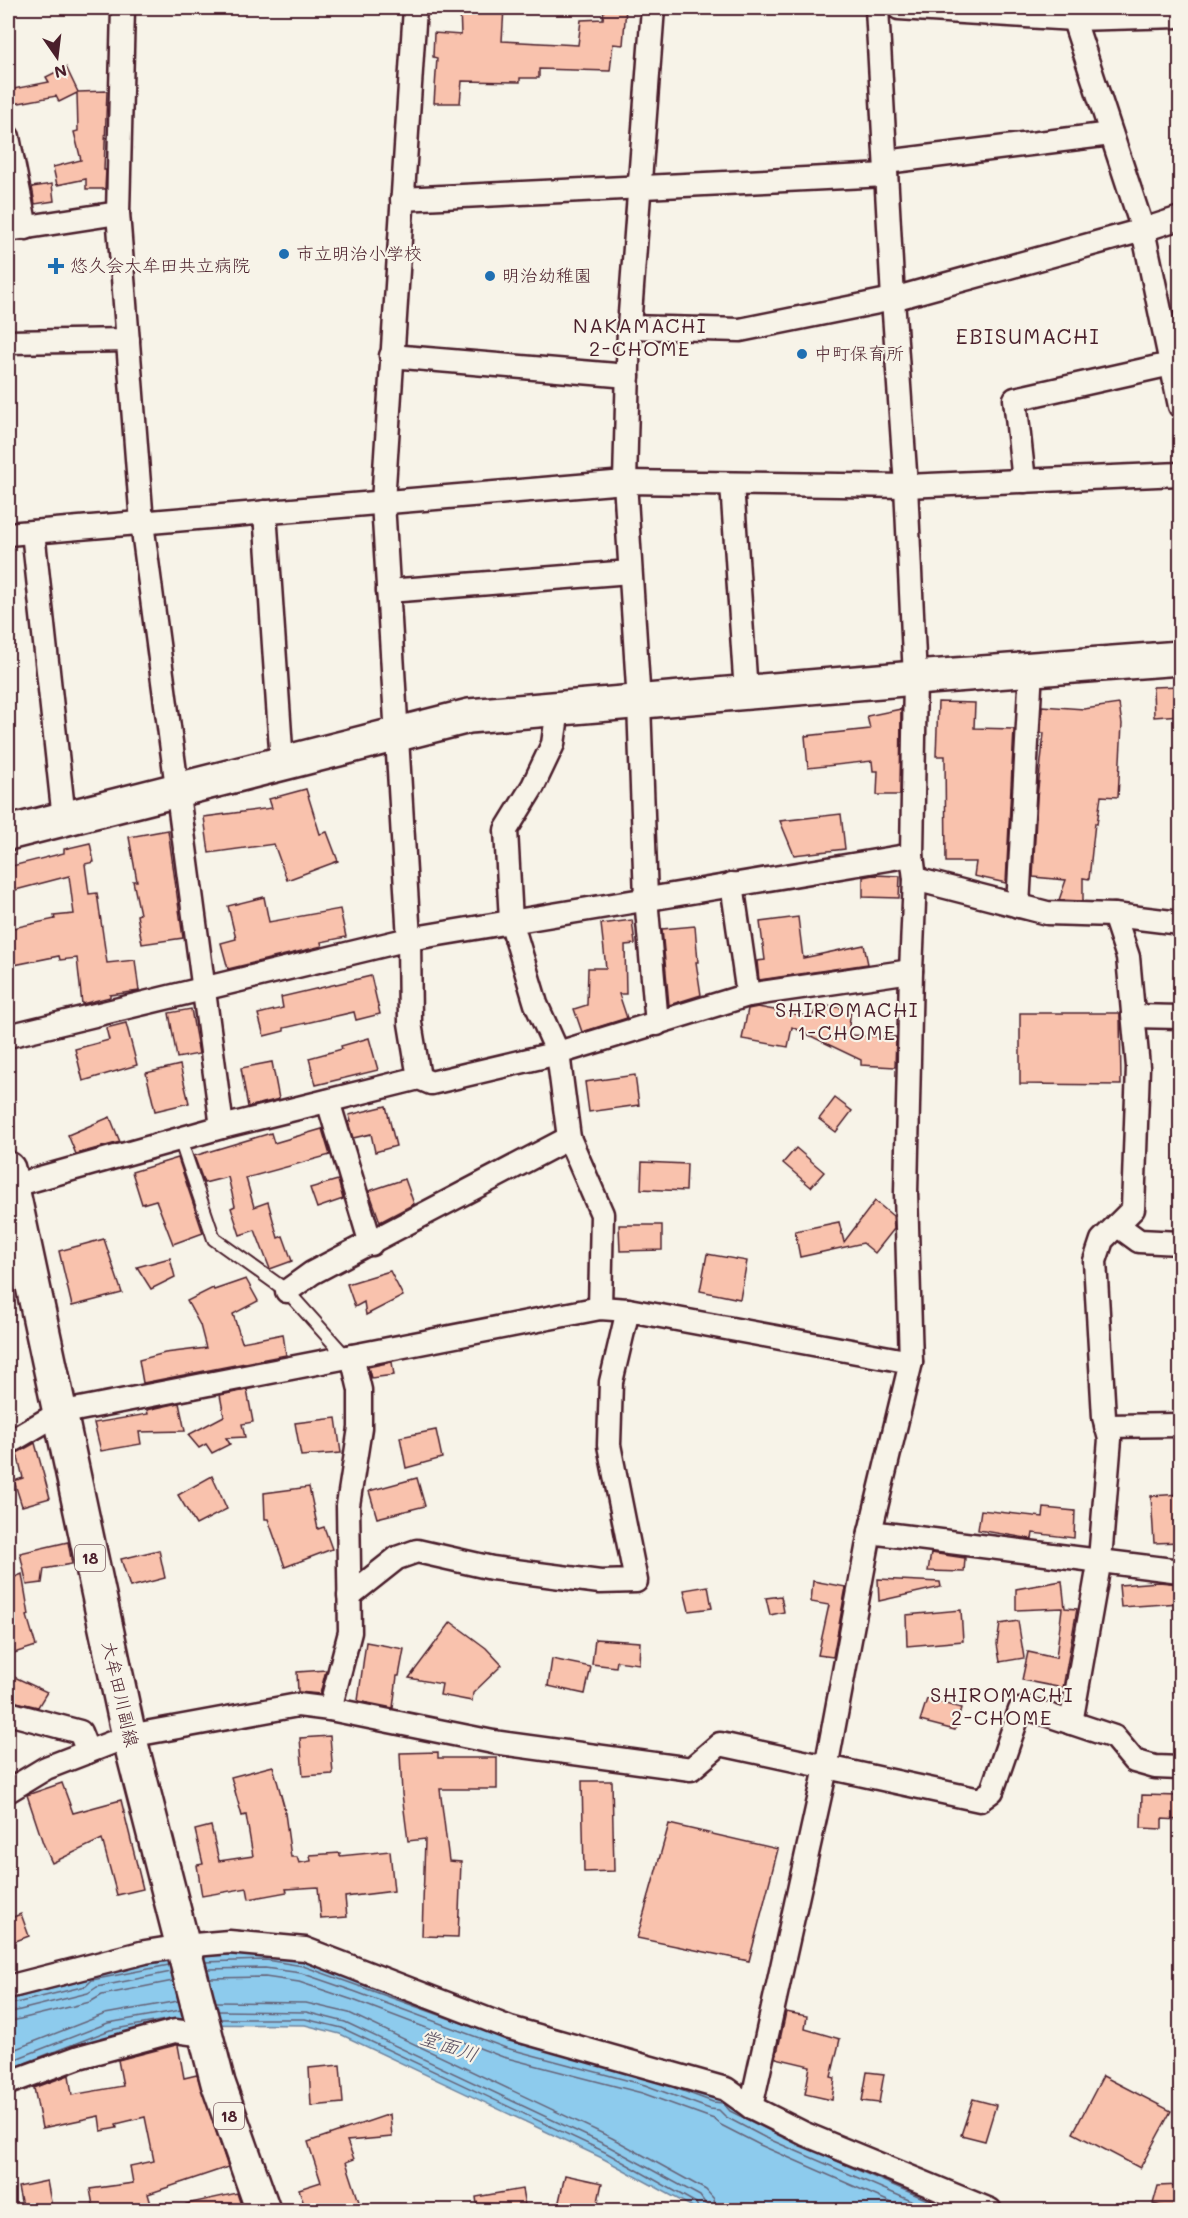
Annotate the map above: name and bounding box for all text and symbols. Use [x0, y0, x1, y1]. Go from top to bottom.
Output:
north arrow [27, 27, 87, 87]
text: N [52, 60, 69, 84]
place label: 市立明治小学校 [296, 241, 422, 265]
marker: 市立明治小学校 [277, 247, 291, 261]
place label: 悠久会大牟田共立病院 [70, 253, 250, 277]
marker: 悠久会大牟田共立病院 [47, 257, 65, 275]
place label: 明治幼稚園 [502, 263, 592, 287]
marker: 明治幼稚園 [483, 269, 497, 283]
district label: NAKAMACHI 2-CHOME [573, 312, 707, 361]
district label: EBISUMACHI [956, 322, 1100, 349]
place label: 中町保育所 [814, 341, 904, 365]
marker: 中町保育所 [795, 347, 809, 361]
district label: SHIROMACHI 1-CHOME [775, 996, 919, 1045]
road number: 18 [75, 1545, 105, 1571]
street label: 大牟田川副線 [97, 1638, 145, 1749]
district label: SHIROMACHI 2-CHOME [930, 1681, 1074, 1730]
water label: 堂面川 [417, 2023, 482, 2067]
road number: 18 [214, 2103, 244, 2129]

